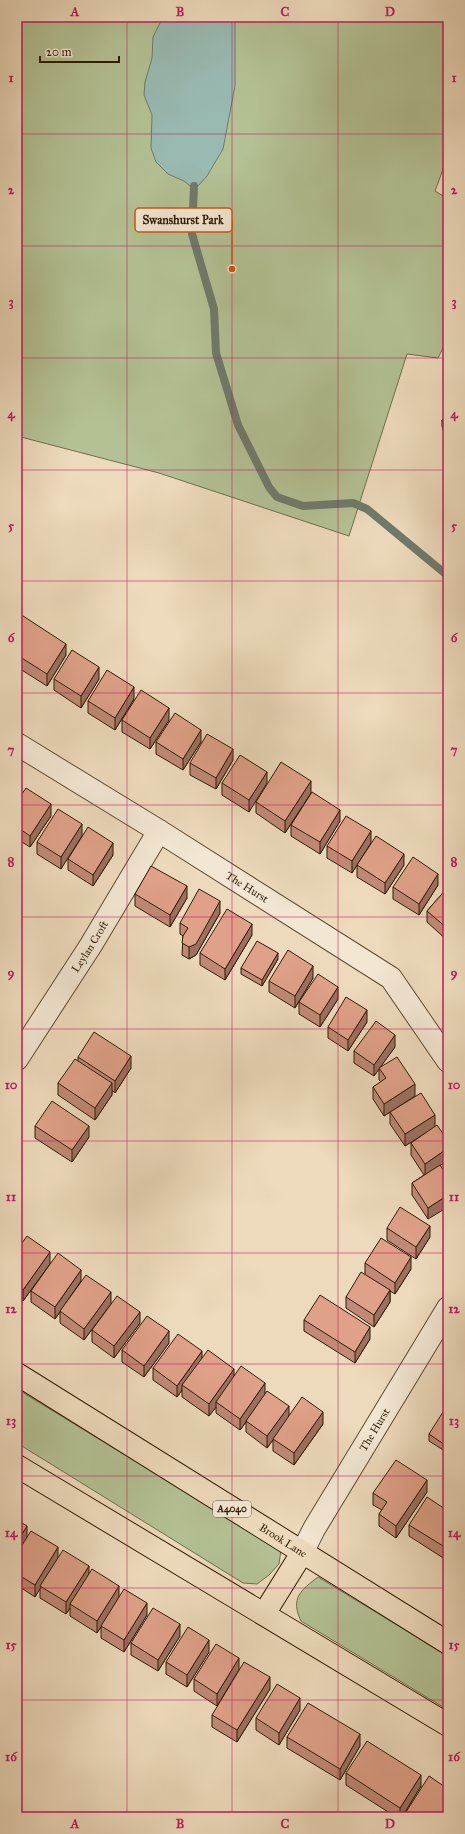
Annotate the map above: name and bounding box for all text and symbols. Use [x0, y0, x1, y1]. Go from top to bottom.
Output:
text: A [70, 4, 80, 20]
text: B [176, 4, 185, 20]
text: C [281, 4, 290, 20]
text: D [385, 4, 395, 20]
scale bar [40, 38, 119, 64]
text: 20 m [46, 45, 72, 59]
text: 1 [8, 70, 14, 86]
text: 1 [451, 70, 457, 86]
text: 2 [8, 182, 15, 198]
text: 2 [451, 182, 458, 198]
callout: Swanshurst Park [135, 208, 232, 232]
text: Swanshurst Park [143, 213, 224, 227]
text: 3 [8, 294, 14, 310]
text: 3 [451, 294, 457, 310]
text: 4 [7, 406, 15, 422]
text: 4 [450, 406, 458, 422]
text: 5 [8, 518, 15, 534]
text: 5 [451, 518, 458, 534]
text: 6 [8, 630, 16, 646]
text: 6 [451, 630, 459, 646]
text: 7 [8, 742, 15, 758]
text: 7 [451, 742, 458, 758]
text: 8 [8, 854, 15, 870]
text: 8 [451, 854, 458, 870]
street label: The Hurst [224, 869, 271, 905]
street label: Leylan Croft [69, 918, 111, 975]
text: 9 [8, 965, 15, 981]
text: 9 [451, 965, 458, 981]
text: 10 [5, 1077, 18, 1093]
text: 10 [448, 1077, 461, 1093]
text: 11 [6, 1189, 16, 1205]
text: 11 [449, 1189, 459, 1205]
text: 12 [5, 1301, 17, 1317]
text: 12 [448, 1301, 460, 1317]
street label: The Hurst [356, 1406, 392, 1454]
text: 13 [6, 1413, 16, 1429]
text: 13 [449, 1413, 459, 1429]
road number: A4040 [213, 1501, 251, 1517]
street label: Brook Lane [257, 1521, 310, 1560]
text: 14 [5, 1525, 18, 1541]
text: 14 [448, 1525, 461, 1541]
text: 15 [5, 1637, 17, 1653]
text: 15 [448, 1637, 460, 1653]
text: 16 [5, 1749, 18, 1765]
text: 16 [448, 1749, 461, 1765]
text: A [70, 1816, 80, 1832]
text: B [176, 1816, 185, 1832]
text: C [281, 1816, 290, 1832]
text: D [385, 1816, 395, 1832]

